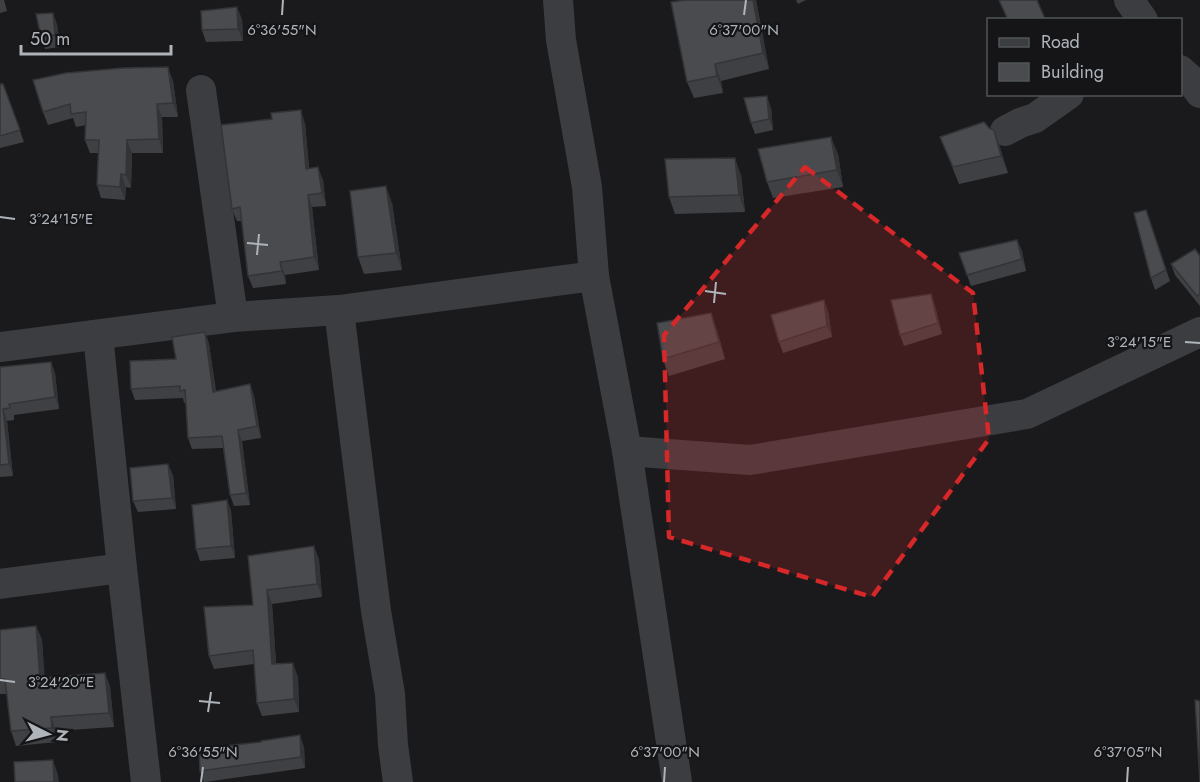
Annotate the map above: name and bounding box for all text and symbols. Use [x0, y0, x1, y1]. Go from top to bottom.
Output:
scale bar [21, 18, 171, 56]
legend [987, 18, 1182, 96]
text: 6°36'55"N [247, 19, 317, 41]
text: 6°37'00"N [709, 19, 779, 41]
text: 50 m [30, 26, 70, 52]
text: Road [1041, 29, 1080, 55]
text: Building [1041, 59, 1104, 85]
text: 3°24'15"E [29, 208, 93, 230]
text: 3°24'15"E [1107, 331, 1171, 353]
text: 3°24'20"E [28, 671, 94, 693]
north arrow [18, 704, 78, 764]
text: N [50, 728, 75, 743]
text: 6°36'55"N [168, 741, 238, 763]
text: 6°37'00"N [630, 741, 700, 763]
text: 6°37'05"N [1094, 741, 1163, 763]

